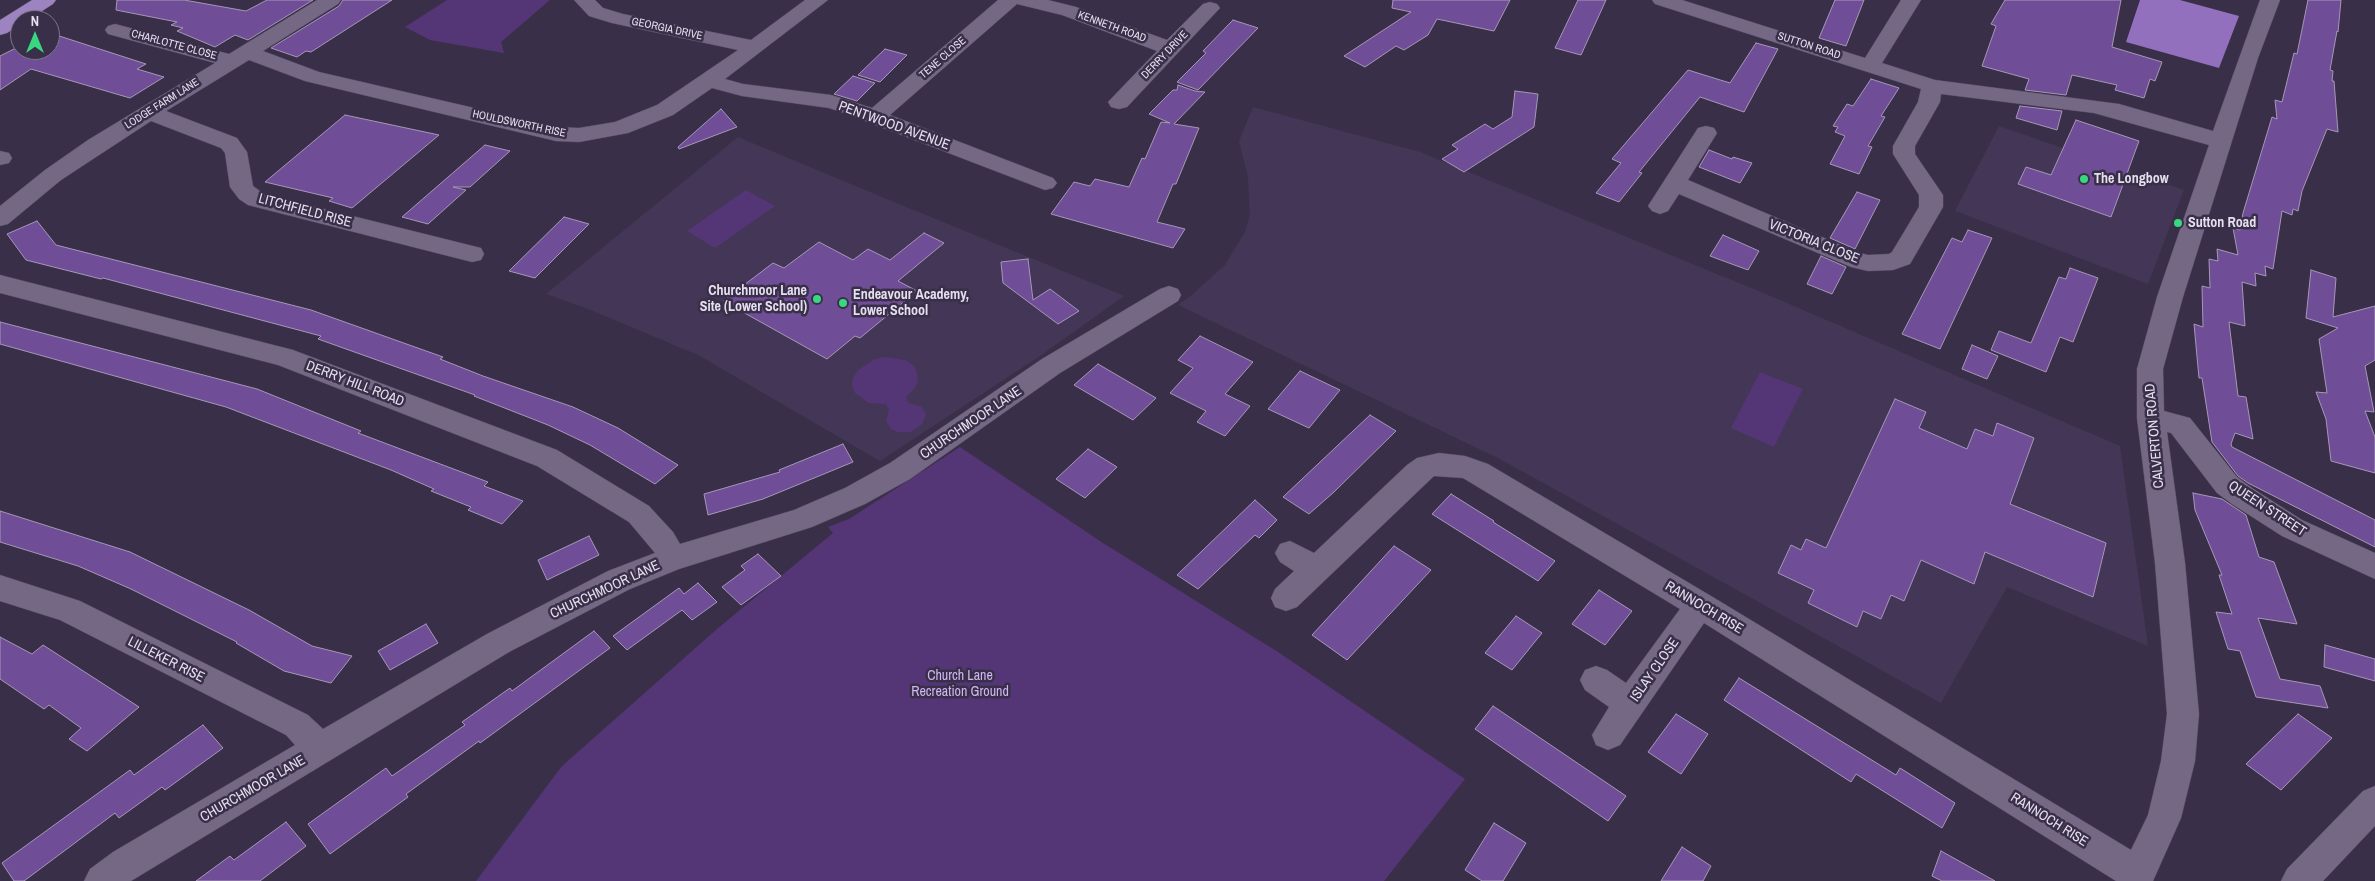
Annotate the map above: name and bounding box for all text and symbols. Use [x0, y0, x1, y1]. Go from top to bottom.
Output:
street label: KENNETH ROAD [1076, 9, 1148, 45]
north arrow [10, 10, 60, 60]
text: N [31, 12, 39, 30]
street label: GEORGIA DRIVE [630, 15, 704, 43]
street label: CHARLOTTE CLOSE [130, 27, 218, 63]
street label: DERRY DRIVE [1139, 28, 1191, 82]
street label: SUTTON ROAD [1776, 30, 1842, 62]
street label: TENE CLOSE [917, 34, 969, 82]
street label: LODGE FARM LANE [122, 76, 202, 132]
street label: PENTWOOD AVENUE [836, 98, 952, 154]
street label: HOULDSWORTH RISE [471, 108, 567, 140]
place label: The Longbow [2094, 171, 2169, 187]
marker: The Longbow [2078, 173, 2090, 185]
street label: LITCHFIELD RISE [257, 191, 353, 231]
place label: Sutton Road [2188, 215, 2256, 231]
street label: VICTORIA CLOSE [1766, 216, 1862, 268]
marker: Sutton Road [2172, 217, 2184, 229]
place label: Churchmoor Lane Site (Lower School) [700, 283, 807, 316]
place label: Endeavour Academy, Lower School [853, 287, 969, 320]
marker: Churchmoor Lane Site (Lower School) [811, 293, 823, 305]
marker: Endeavour Academy, Lower School [837, 297, 849, 309]
street label: DERRY HILL ROAD [304, 358, 406, 410]
street label: CHURCHMOOR LANE [917, 383, 1025, 463]
street label: CALVERTON ROAD [2142, 383, 2168, 489]
street label: QUEEN STREET [2225, 478, 2309, 540]
street label: CHURCHMOOR LANE [548, 557, 662, 623]
street label: RANNOCH RISE [1662, 578, 1746, 638]
street label: LILLEKER RISE [125, 634, 207, 686]
street label: ISLAY CLOSE [1627, 635, 1683, 705]
park label: Church Lane Recreation Ground [911, 668, 1009, 700]
street label: CHURCHMOOR LANE [197, 752, 309, 826]
street label: RANNOCH RISE [2007, 790, 2091, 850]

